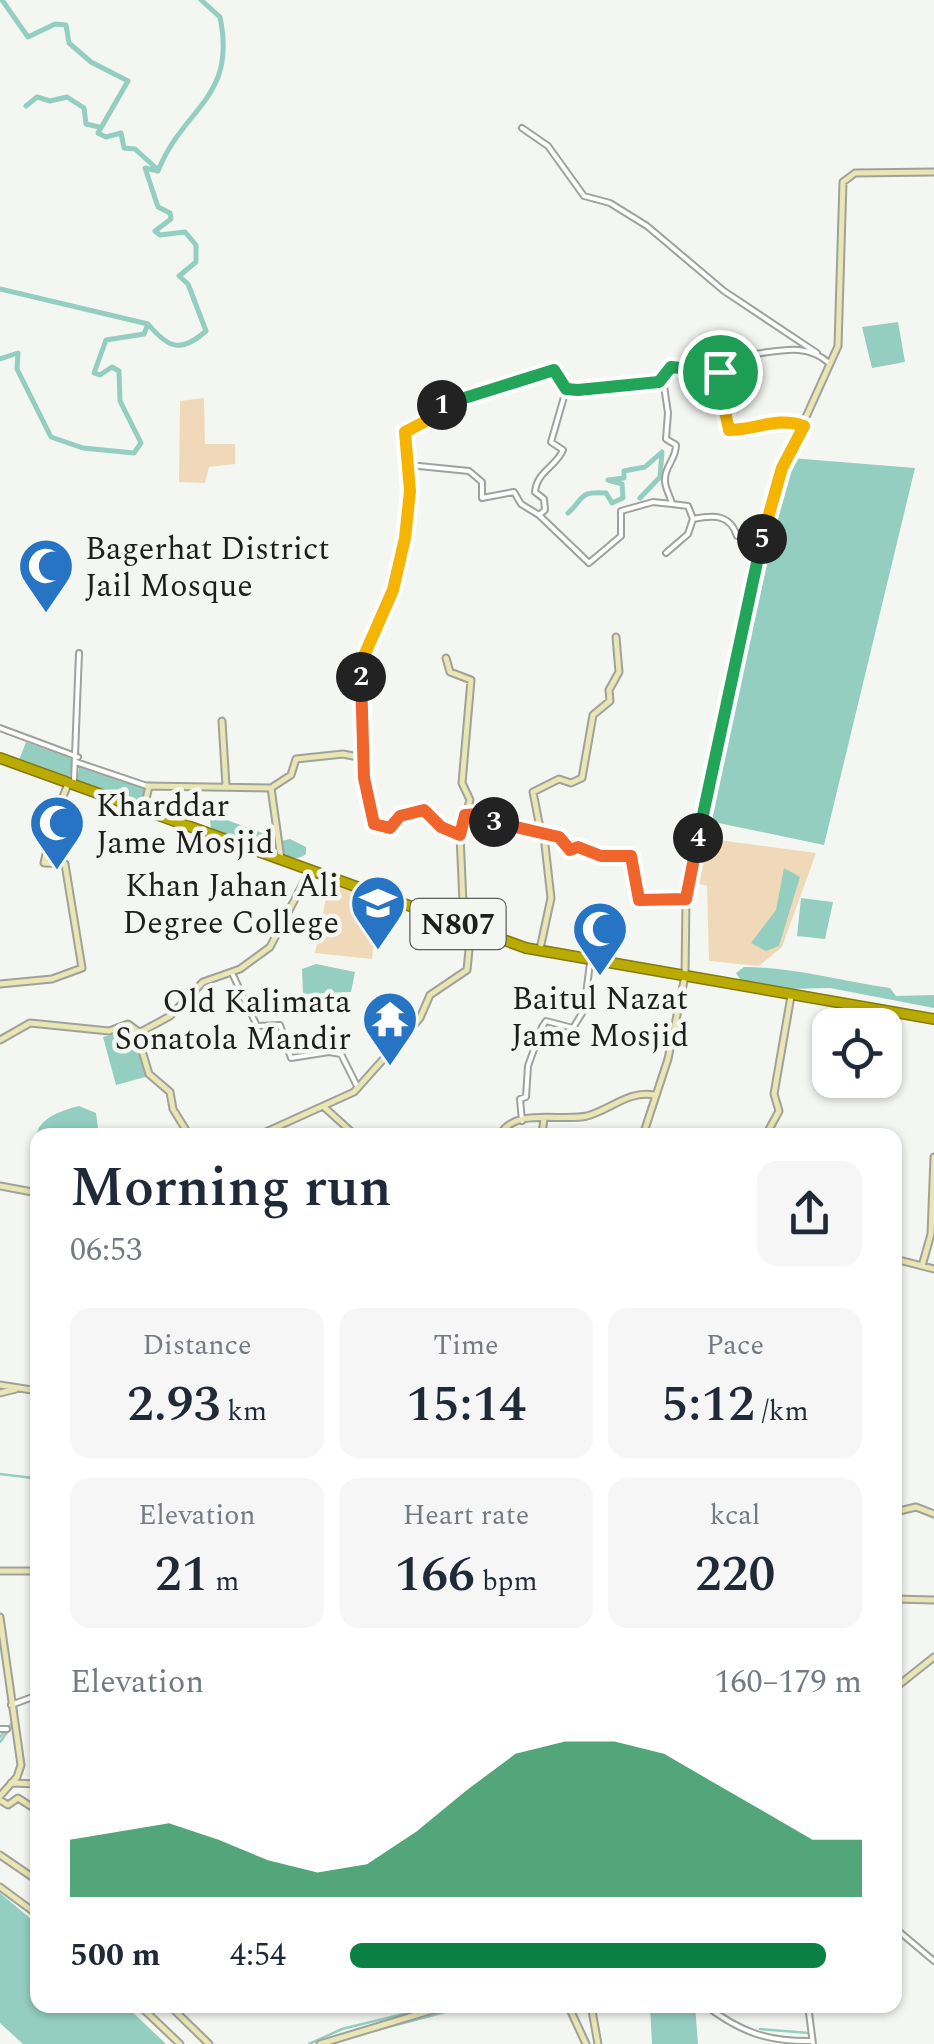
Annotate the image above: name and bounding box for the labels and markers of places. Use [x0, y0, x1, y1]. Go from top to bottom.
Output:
pin [678, 330, 763, 415]
pin: 1 [417, 380, 467, 430]
pin: 5 [737, 514, 787, 564]
place label: Bagerhat District Jail Mosque [85, 525, 330, 611]
mosque icon: Bagerhat District Jail Mosque [16, 536, 76, 615]
pin: 2 [336, 652, 386, 702]
place label: Kharddar Jame Mosjid [96, 782, 274, 868]
mosque icon: Kharddar Jame Mosjid [27, 793, 87, 872]
pin: 3 [469, 797, 519, 847]
pin: 4 [673, 813, 723, 863]
place label: Khan Jahan Ali Degree College [122, 862, 339, 948]
school or university icon: Khan Jahan Ali Degree College [348, 873, 408, 952]
mosque icon: Baitul Nazat Jame Mosjid [570, 899, 630, 978]
place label: Baitul Nazat Jame Mosjid [511, 975, 689, 1061]
place label: Old Kalimata Sonatola Mandir [115, 978, 351, 1064]
temple icon: Old Kalimata Sonatola Mandir [360, 989, 420, 1068]

